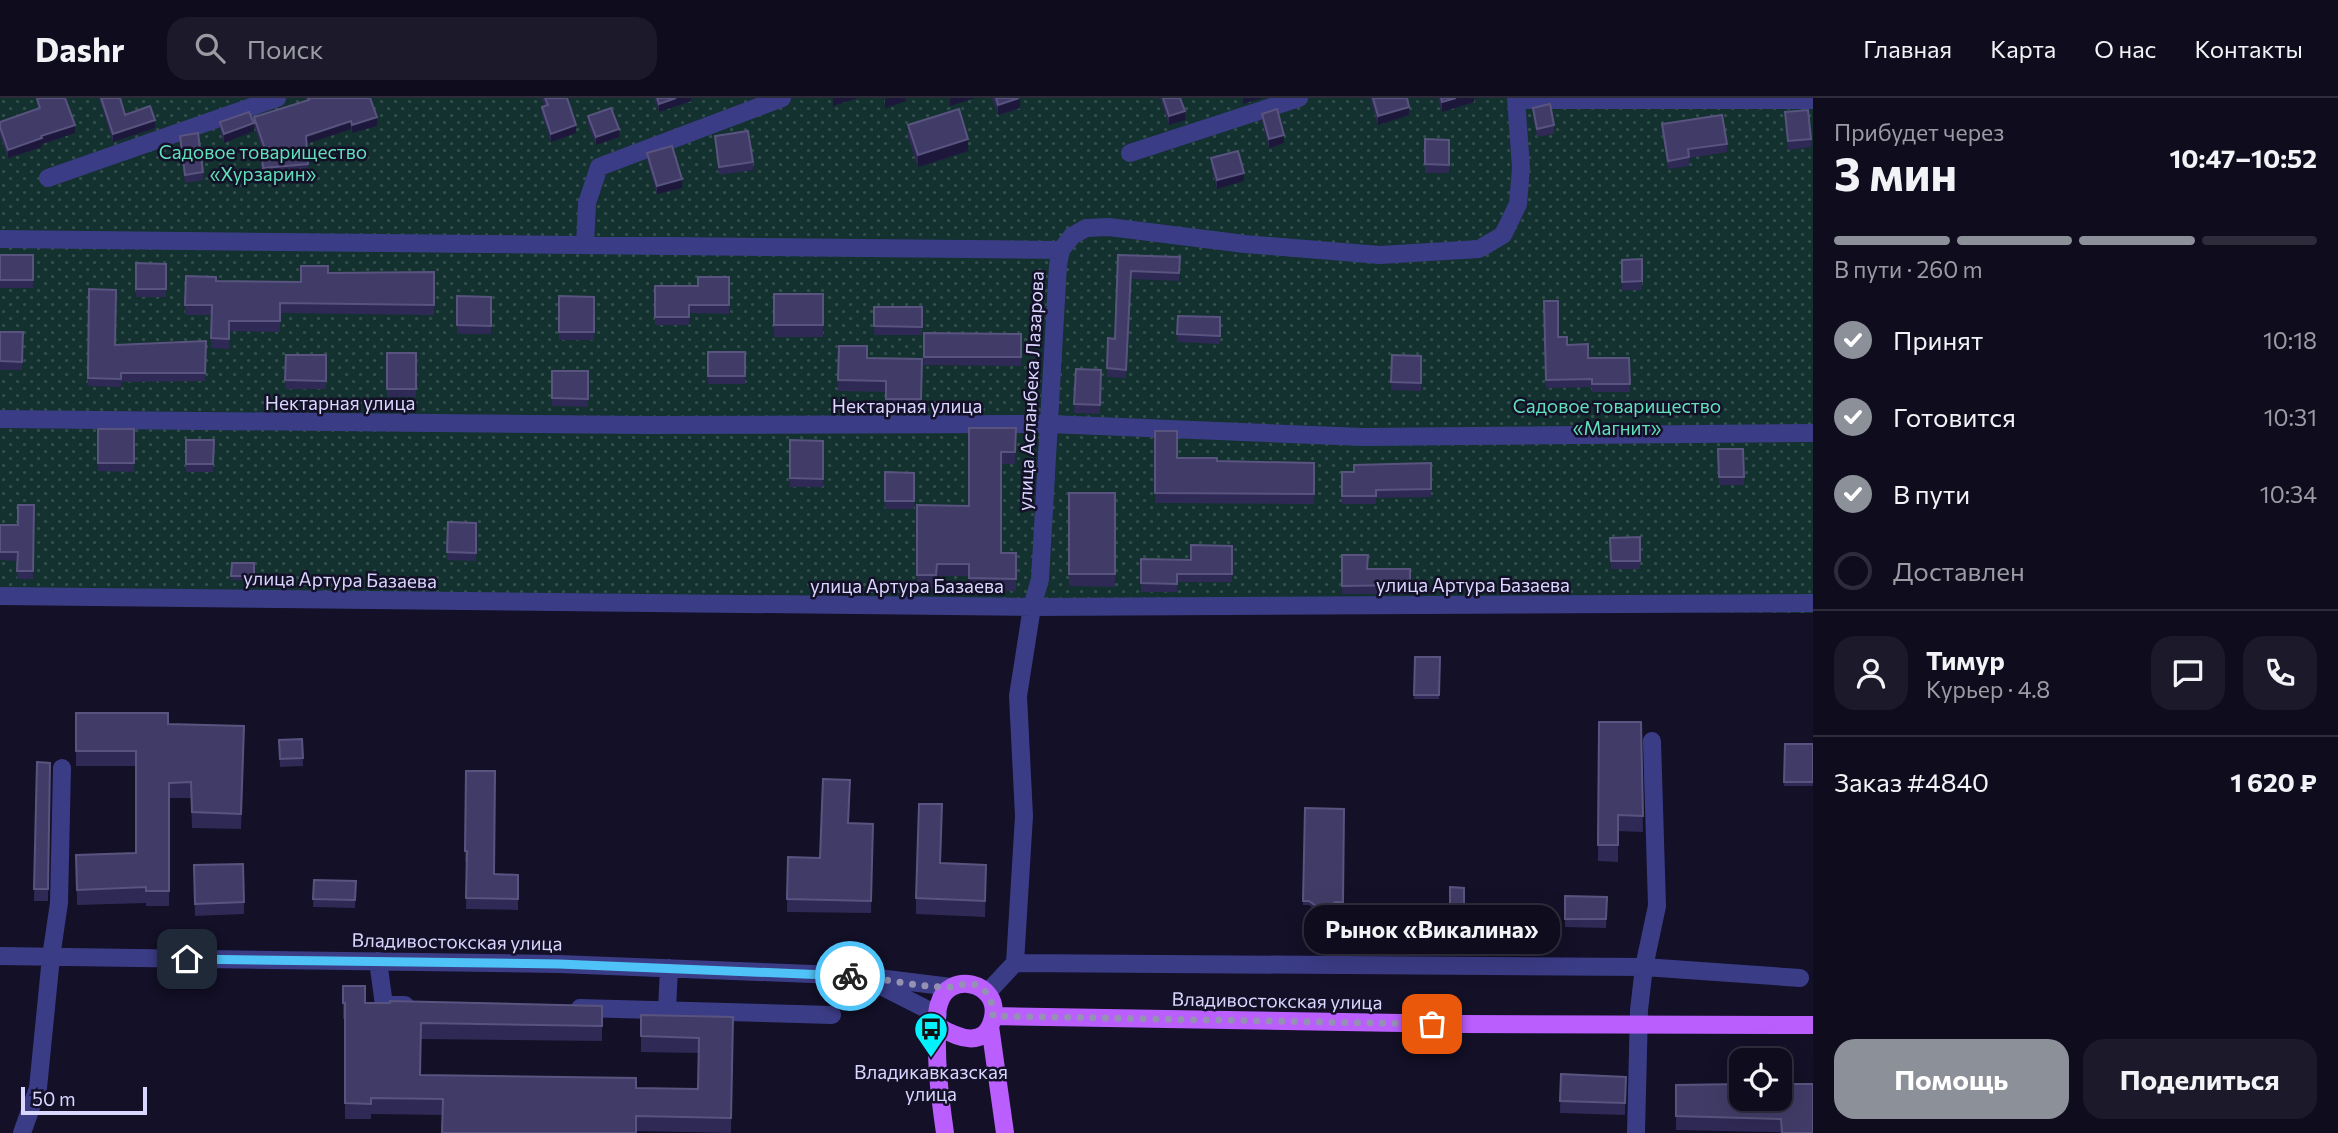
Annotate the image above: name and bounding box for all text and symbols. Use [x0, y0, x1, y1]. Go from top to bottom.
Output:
search box [167, 17, 657, 80]
text: Dashr [35, 28, 125, 69]
icon: search [191, 29, 229, 67]
text: Поиск [247, 33, 323, 64]
text: Главная [1863, 34, 1952, 63]
text: Карта [1990, 34, 2056, 63]
text: О нас [2094, 34, 2156, 63]
text: Контакты [2194, 34, 2303, 63]
text: Прибудет через [1834, 118, 2004, 146]
park label: Садовое товарищество «Хурзарин» [159, 140, 367, 185]
text: 10:47–10:52 [2170, 142, 2317, 173]
text: 3 мин [1834, 144, 1957, 200]
text: В пути · 260 m [1834, 255, 1983, 283]
street label: улица Асланбека Лазарова [1012, 271, 1048, 511]
icon: check [1834, 321, 1872, 359]
text: Принят [1893, 324, 1983, 355]
text: 10:18 [2263, 326, 2317, 354]
street label: Нектарная улица [265, 391, 415, 414]
street label: Нектарная улица [832, 394, 982, 417]
park label: Садовое товарищество «Магнит» [1513, 394, 1721, 439]
icon: check [1834, 398, 1872, 436]
text: Готовится [1893, 401, 2016, 432]
text: 10:31 [2264, 403, 2317, 431]
icon: check [1834, 475, 1872, 513]
text: В пути [1893, 478, 1970, 509]
text: 10:34 [2260, 480, 2317, 508]
text: Доставлен [1893, 555, 2025, 586]
street label: улица Артура Базаева [243, 566, 437, 592]
street label: улица Артура Базаева [1376, 573, 1570, 596]
street label: улица Артура Базаева [810, 574, 1004, 597]
button: person [1834, 636, 1908, 710]
button: chat [2151, 636, 2225, 710]
button: phone [2243, 636, 2317, 710]
text: Тимур [1926, 644, 2005, 675]
text: Курьер · 4.8 [1926, 675, 2050, 703]
text: Заказ #4840 [1834, 766, 1989, 797]
text: 1 620 ₽ [2230, 766, 2317, 797]
callout: Рынок «Викалина» [1304, 905, 1560, 954]
text: Рынок «Викалина» [1325, 915, 1539, 943]
street label: Владивостокская улица [351, 928, 563, 954]
pin [157, 929, 217, 989]
icon: home [168, 940, 206, 978]
courier [815, 941, 885, 1011]
icon: bike [831, 957, 869, 995]
street label: Владивостокская улица [1171, 987, 1383, 1013]
pin [1402, 994, 1462, 1054]
icon: bag [1413, 1005, 1451, 1043]
bus stop icon: Владикавказская улица [912, 1010, 950, 1059]
button: Помощь [1834, 1039, 2069, 1119]
button: Поделиться [2083, 1039, 2317, 1119]
map controls [1729, 1048, 1792, 1111]
button: locate [1729, 1048, 1792, 1111]
place label: Владикавказская улица [854, 1060, 1008, 1105]
scale bar [21, 1084, 147, 1116]
text: 50 m [32, 1087, 76, 1110]

